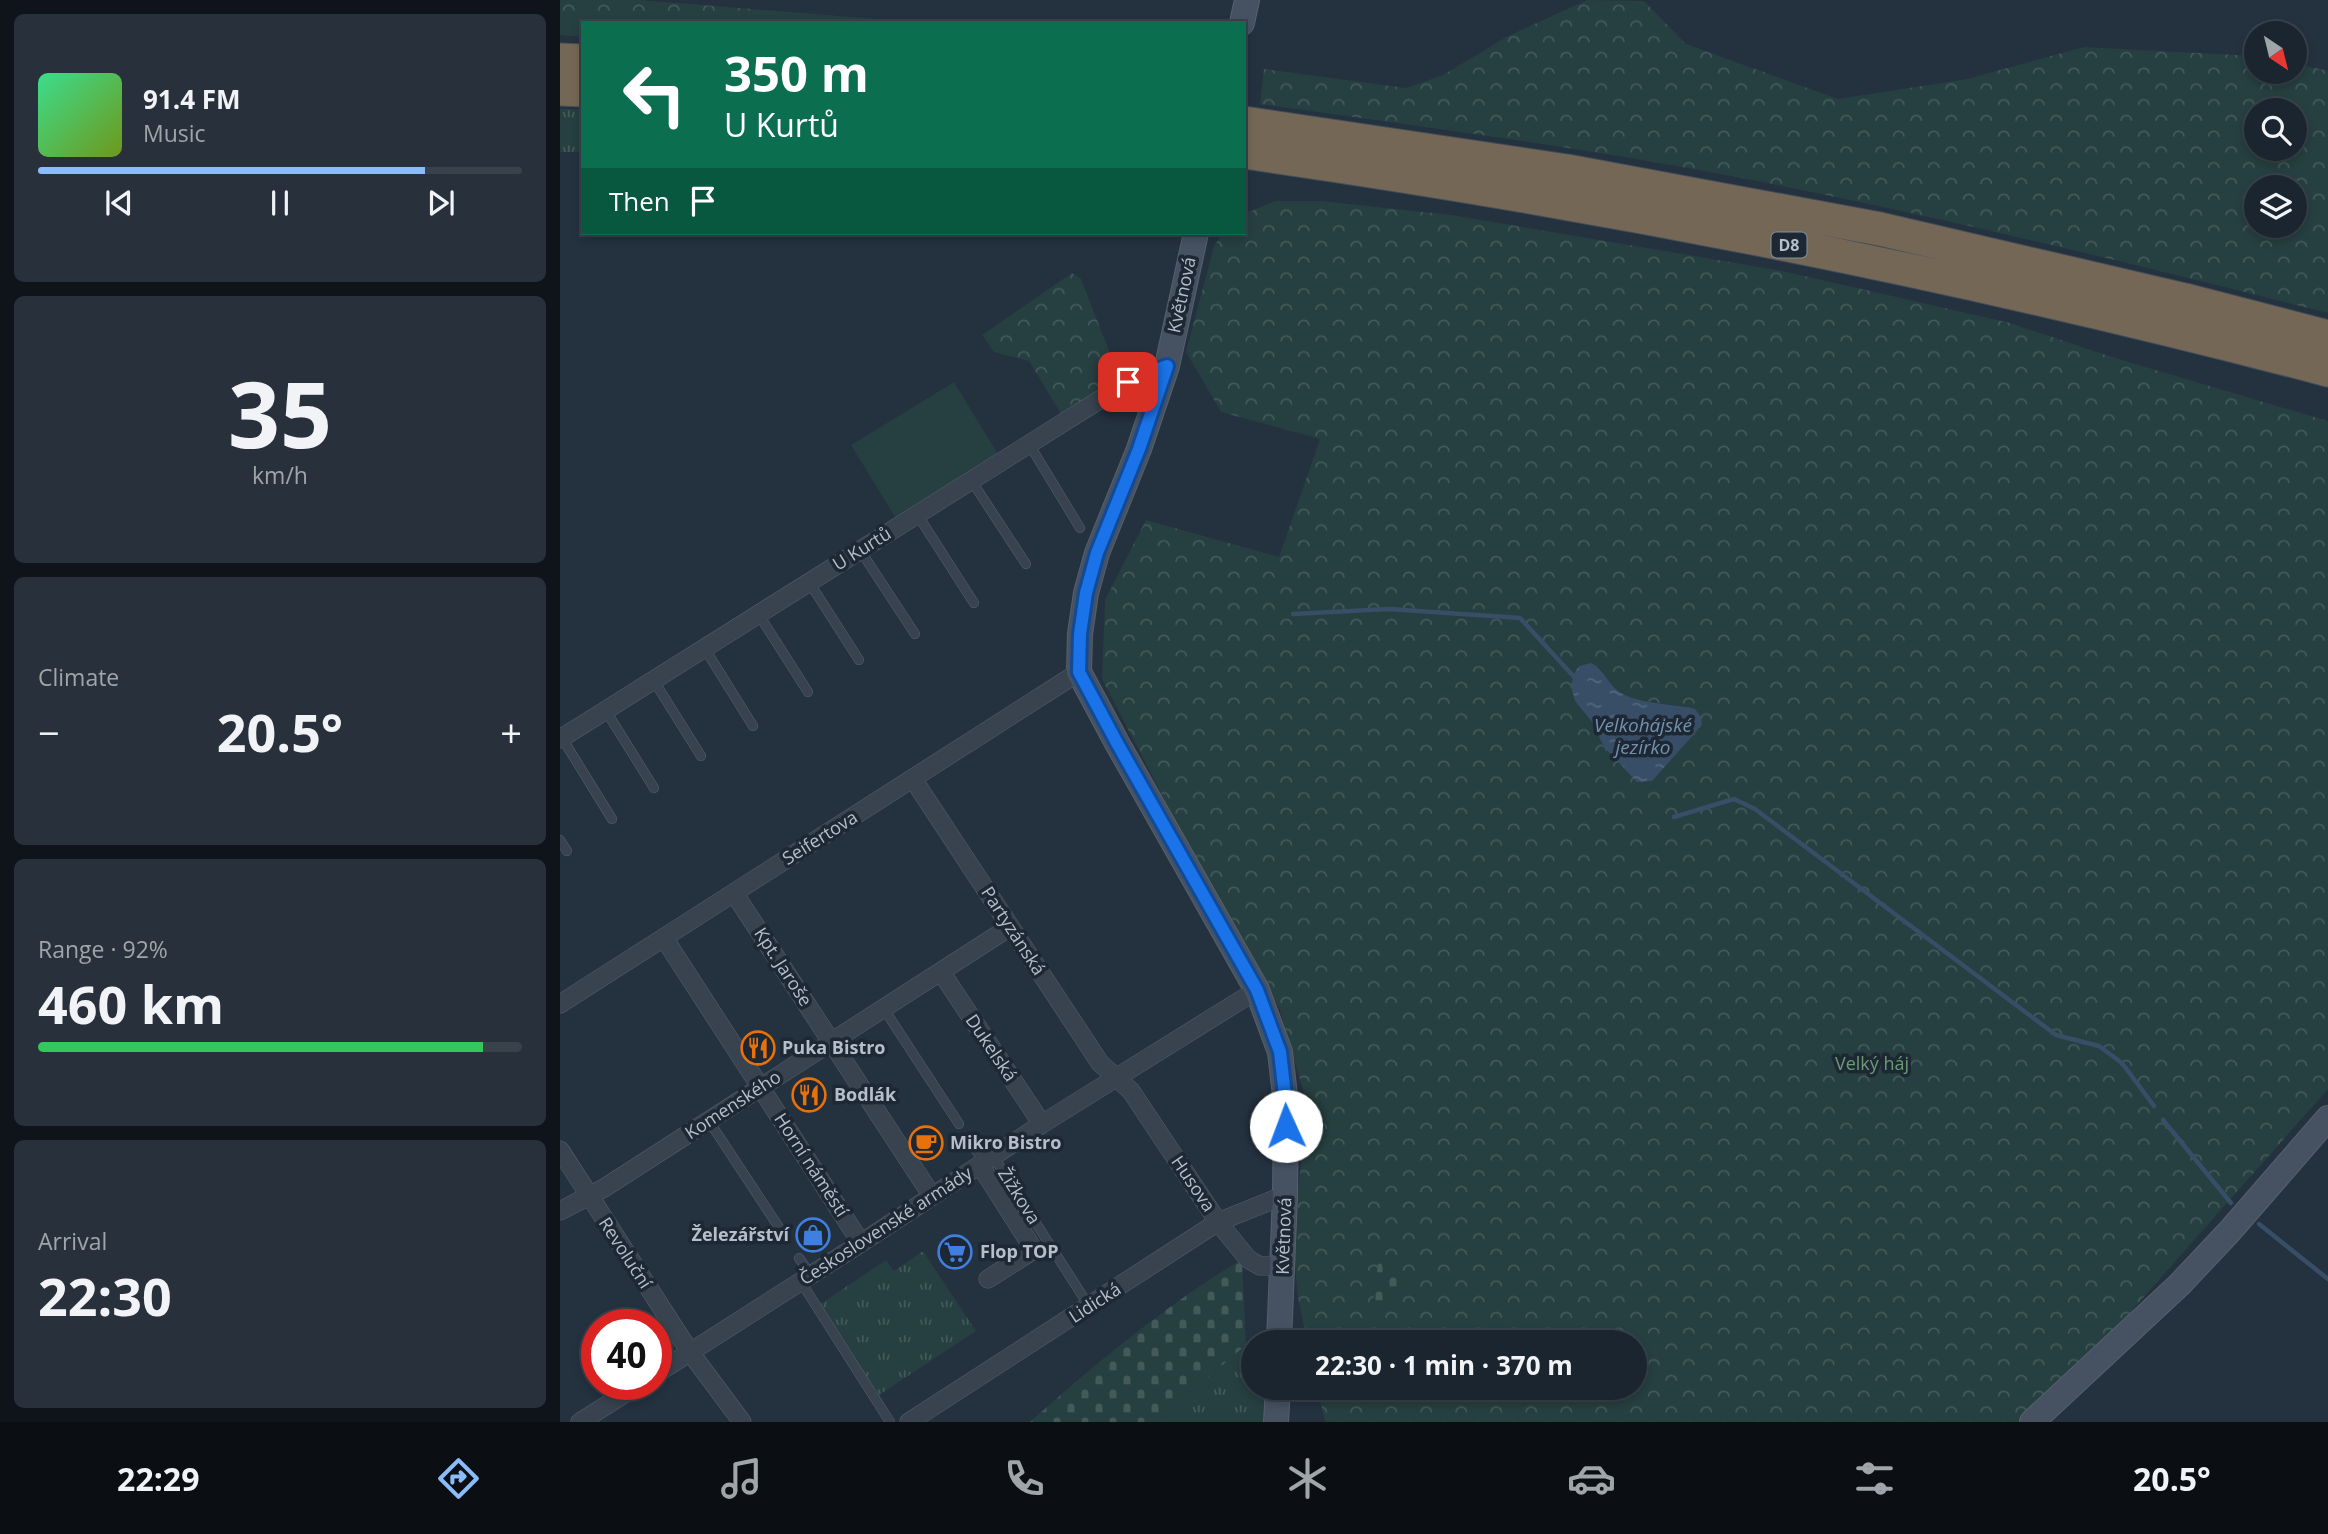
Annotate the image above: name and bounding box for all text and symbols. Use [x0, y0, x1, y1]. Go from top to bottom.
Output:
north arrow [2244, 21, 2306, 84]
map controls [2244, 21, 2307, 238]
text: 350 m [724, 40, 869, 106]
icon: left [609, 49, 700, 140]
text: 91.4 FM [143, 81, 241, 117]
button: search [2244, 98, 2307, 161]
text: U Kurtů [724, 103, 839, 146]
text: Music [143, 117, 206, 149]
button: layers [2244, 175, 2307, 238]
icon: arrive [684, 182, 722, 220]
text: Then [609, 183, 670, 219]
icon: previous [100, 184, 138, 222]
icon: pause [261, 184, 299, 222]
icon: next [422, 184, 460, 222]
road number: D8 [1772, 232, 1806, 258]
street label: Květnová [1161, 254, 1201, 335]
text: 35 [228, 351, 332, 475]
pin [1098, 352, 1158, 412]
icon: arrive [1109, 363, 1147, 401]
text: km/h [252, 459, 308, 491]
street label: U Kurtů [828, 521, 895, 575]
text: Climate [38, 661, 119, 693]
text: 20.5° [217, 696, 343, 767]
text: − [38, 706, 60, 758]
text: + [500, 706, 522, 758]
water label: Velkohájské jezírko [1594, 712, 1693, 760]
street label: Seifertova [777, 805, 862, 870]
street label: Partyzánská [976, 882, 1051, 979]
street label: Kpt. Jaroše [749, 922, 818, 1011]
text: Range · 92% [38, 933, 168, 965]
text: 460 km [38, 968, 224, 1039]
street label: Dukelská [961, 1009, 1023, 1086]
restaurant icon: Puka Bistro [739, 1029, 777, 1067]
place label: Puka Bistro [782, 1035, 886, 1059]
park label: Velký háj [1835, 1051, 1909, 1075]
street label: Komenského [680, 1064, 785, 1144]
restaurant icon: Bodlák [790, 1076, 828, 1114]
place label: Bodlák [834, 1082, 897, 1106]
position arrow [1249, 1089, 1323, 1163]
street label: Horní náměstí [769, 1108, 855, 1221]
cafe icon: Mikro Bistro [907, 1124, 945, 1162]
place label: Mikro Bistro [950, 1130, 1061, 1154]
street label: Husova [1166, 1151, 1221, 1216]
street label: Československé armády [795, 1160, 977, 1290]
street label: Žižkova [993, 1163, 1047, 1228]
street label: Květnová [1270, 1197, 1296, 1275]
street label: Revoluční [594, 1212, 658, 1293]
shop icon: Železářství [794, 1216, 832, 1254]
place label: Železářství [691, 1222, 790, 1246]
text: Arrival [38, 1225, 107, 1257]
supermarket icon: Flop TOP [936, 1233, 974, 1271]
place label: Flop TOP [980, 1239, 1059, 1263]
text: 22:30 [38, 1260, 172, 1331]
street label: Lidická [1064, 1276, 1125, 1328]
speed limit sign: 40 [581, 1309, 672, 1400]
text: 22:30 · 1 min · 370 m [1315, 1347, 1573, 1383]
icon: directions [434, 1454, 483, 1503]
icon: music [717, 1454, 766, 1503]
icon: phone [1000, 1454, 1049, 1503]
icon: climate [1283, 1454, 1332, 1503]
icon: car [1567, 1454, 1616, 1503]
icon: filters [1850, 1454, 1899, 1503]
text: 22:29 [117, 1457, 199, 1500]
text: 20.5° [2133, 1457, 2211, 1500]

